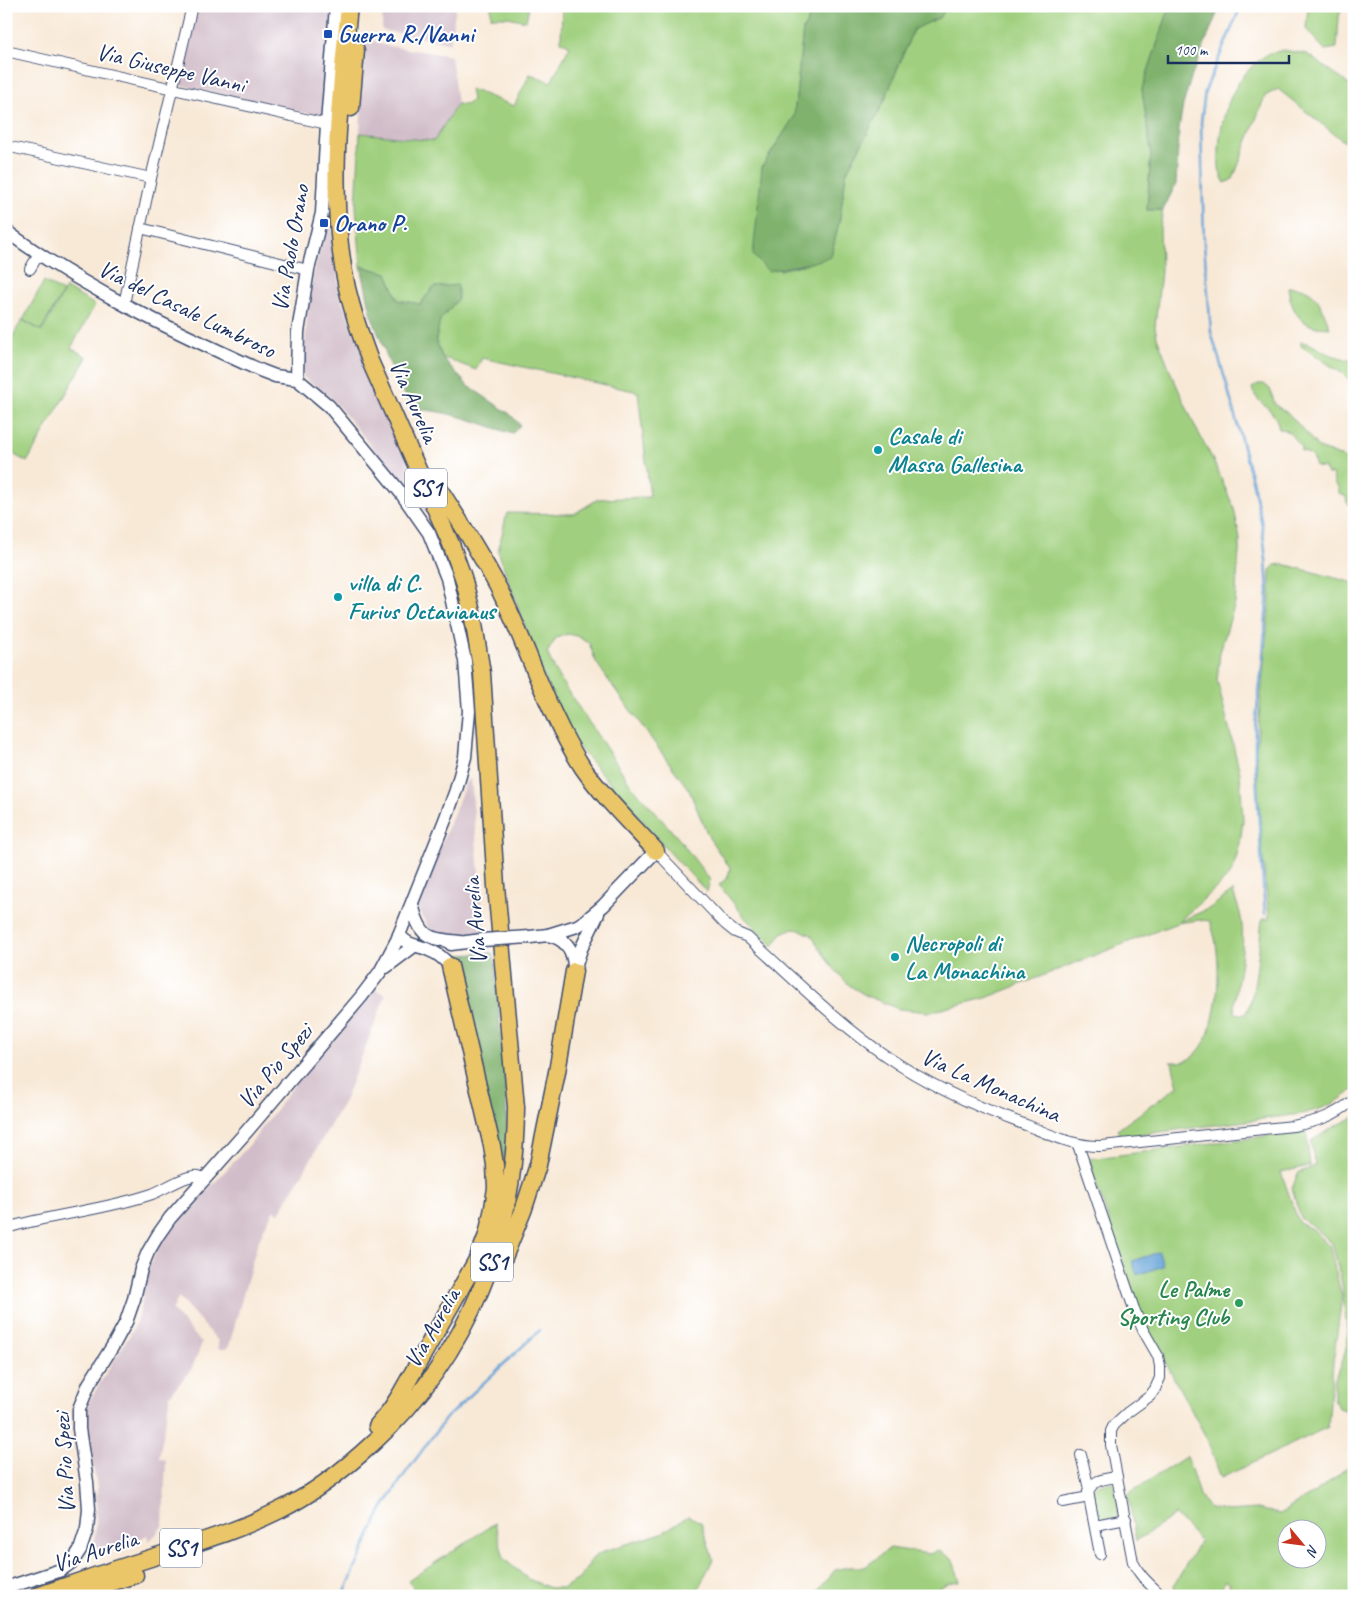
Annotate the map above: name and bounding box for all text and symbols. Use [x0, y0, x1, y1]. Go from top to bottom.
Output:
place label: Guerra R./Vanni [338, 19, 477, 49]
marker: Guerra R./Vanni [322, 28, 334, 40]
scale bar [1168, 32, 1289, 64]
street label: Via Giuseppe Vanni [94, 36, 251, 100]
text: 100 m [1175, 41, 1209, 60]
street label: Via Paolo Orano [264, 181, 316, 314]
place label: Orano P. [334, 208, 408, 238]
marker: Orano P. [318, 217, 330, 229]
street label: Via del Casale Lumbroso [94, 253, 282, 365]
street label: Via Aurelia [383, 355, 446, 449]
place label: Casale di Massa Gallesina [888, 421, 1024, 479]
marker: Casale di Massa Gallesina [872, 444, 884, 456]
road number: SS1 [405, 468, 447, 508]
place label: villa di C. Furius Octavianus [348, 568, 498, 626]
marker: villa di C. Furius Octavianus [332, 591, 344, 603]
street label: Via Aurelia [456, 874, 494, 966]
place label: Necropoli di La Monachina [905, 928, 1026, 986]
marker: Necropoli di La Monachina [889, 951, 901, 963]
street label: Via Pio Spezi [231, 1015, 321, 1114]
street label: Via La Monachina [917, 1041, 1066, 1130]
road number: SS1 [471, 1242, 513, 1282]
place label: Le Palme Sporting Club [1117, 1274, 1231, 1332]
street label: Via Aurelia [397, 1281, 468, 1373]
marker: Le Palme Sporting Club [1233, 1297, 1245, 1309]
street label: Via Pio Spezi [46, 1408, 82, 1514]
north arrow [1278, 1520, 1328, 1570]
street label: Via Aurelia [49, 1523, 143, 1579]
road number: SS1 [160, 1529, 202, 1568]
text: N [1302, 1542, 1322, 1560]

